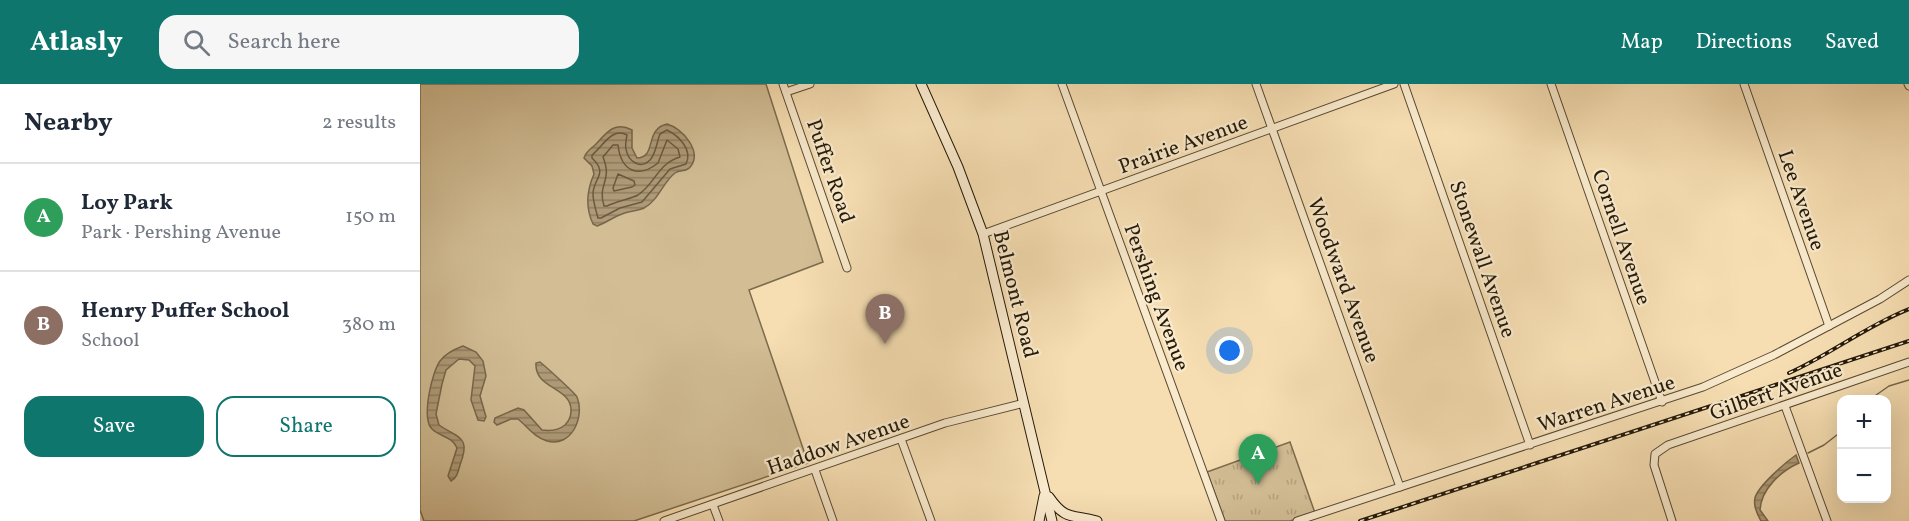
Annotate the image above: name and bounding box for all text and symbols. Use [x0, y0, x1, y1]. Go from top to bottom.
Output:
search box [159, 15, 579, 69]
text: Atlasly [30, 23, 123, 62]
icon: search [180, 26, 213, 59]
text: Search here [228, 27, 340, 58]
text: Map [1621, 28, 1663, 57]
text: Directions [1696, 28, 1792, 57]
text: Saved [1825, 28, 1879, 57]
text: Nearby [24, 105, 113, 141]
text: 2 results [322, 109, 396, 137]
street label: Prairie Avenue [1115, 109, 1252, 182]
street label: Puffer Road [798, 116, 861, 227]
street label: Lee Avenue [1770, 146, 1831, 255]
street label: Cornell Avenue [1584, 166, 1657, 309]
street label: Stonewall Avenue [1441, 177, 1522, 342]
text: Loy Park [81, 188, 173, 219]
street label: Woodward Avenue [1299, 194, 1386, 367]
text: A [36, 203, 51, 231]
text: 150 m [345, 203, 396, 231]
text: Park · Pershing Avenue [81, 219, 281, 247]
street label: Pershing Avenue [1116, 220, 1196, 375]
street label: Belmont Road [985, 227, 1044, 361]
pin: B [866, 294, 904, 344]
text: Henry Puffer School [81, 296, 290, 327]
text: B [37, 311, 50, 339]
text: 380 m [342, 311, 396, 339]
text: School [81, 327, 139, 355]
your location [1215, 336, 1244, 365]
street label: Gilbert Avenue [1706, 356, 1847, 429]
street label: Warren Avenue [1534, 369, 1679, 440]
map controls [1837, 395, 1891, 503]
button: + [1837, 395, 1891, 449]
button: Save [24, 396, 204, 457]
button: Share [216, 396, 396, 457]
street label: Haddow Avenue [763, 407, 914, 483]
pin: A [1238, 434, 1278, 484]
button: − [1837, 449, 1891, 503]

